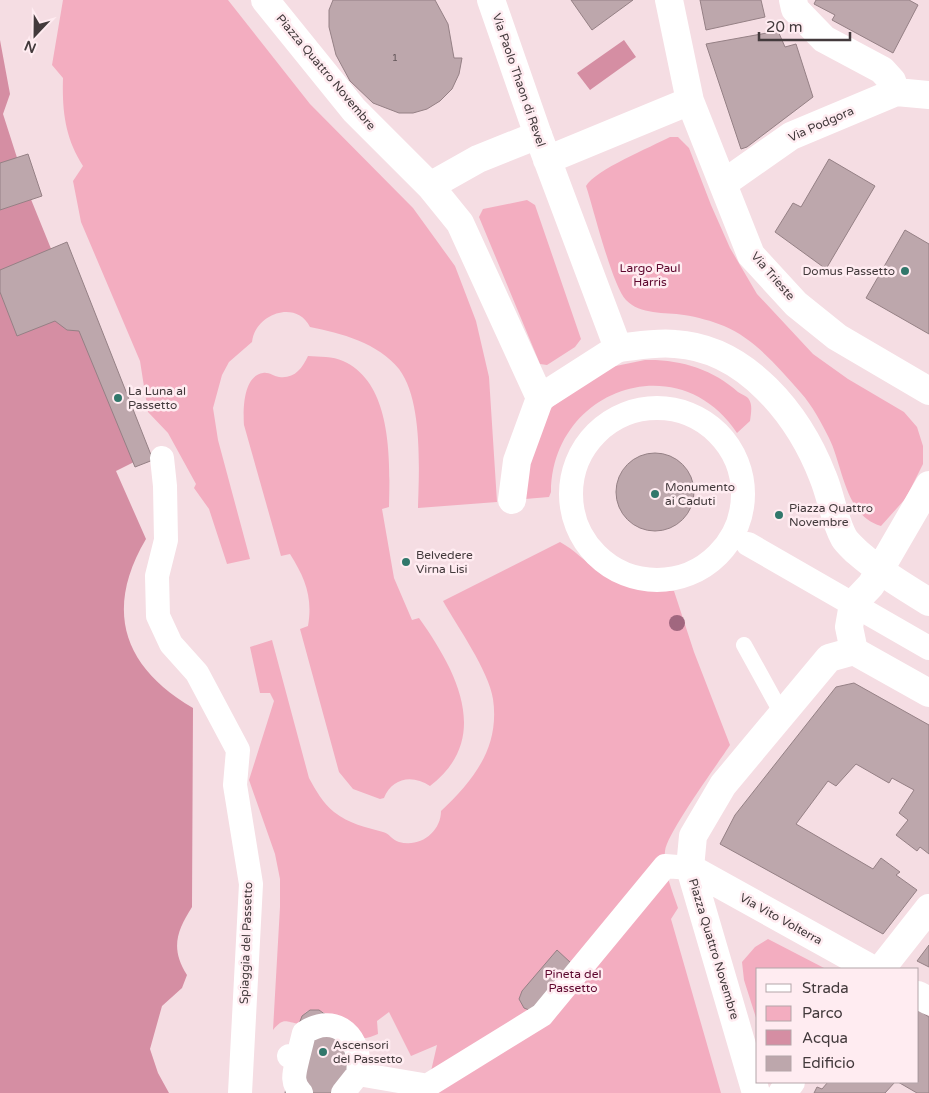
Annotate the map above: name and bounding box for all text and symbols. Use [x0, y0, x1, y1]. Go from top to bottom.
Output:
north arrow [10, 10, 60, 60]
scale bar [759, 10, 850, 42]
street label: Piazza Quattro Novembre [274, 11, 379, 133]
street label: Via Paolo Thaon di Revel [490, 11, 548, 149]
text: 20 m [766, 18, 803, 36]
text: N [22, 37, 39, 57]
house number: 1 [392, 52, 398, 64]
street label: Via Podgora [786, 103, 856, 145]
street label: Via Trieste [748, 249, 798, 303]
park label: Largo Paul Harris [620, 261, 680, 289]
place label: Domus Passetto [803, 264, 895, 278]
marker: Domus Passetto [899, 265, 911, 277]
place label: La Luna al Passetto [128, 384, 186, 412]
marker: La Luna al Passetto [112, 392, 124, 404]
place label: Monumento ai Caduti [665, 480, 735, 508]
marker: Monumento ai Caduti [649, 488, 661, 500]
place label: Piazza Quattro Novembre [789, 501, 873, 529]
marker: Piazza Quattro Novembre [773, 509, 785, 521]
place label: Belvedere Virna Lisi [416, 548, 473, 576]
marker: Belvedere Virna Lisi [400, 556, 412, 568]
street label: Piazza Quattro Novembre [686, 877, 742, 1021]
street label: Spiaggia del Passetto [237, 882, 255, 1004]
street label: Via Vito Volterra [737, 890, 825, 948]
park label: Pineta del Passetto [545, 967, 601, 995]
legend [756, 968, 919, 1083]
text: Strada [802, 979, 849, 997]
text: Parco [802, 1004, 843, 1022]
text: Acqua [802, 1029, 848, 1047]
place label: Ascensori del Passetto [333, 1038, 403, 1066]
marker: Ascensori del Passetto [317, 1046, 329, 1058]
text: Edificio [802, 1054, 855, 1072]

